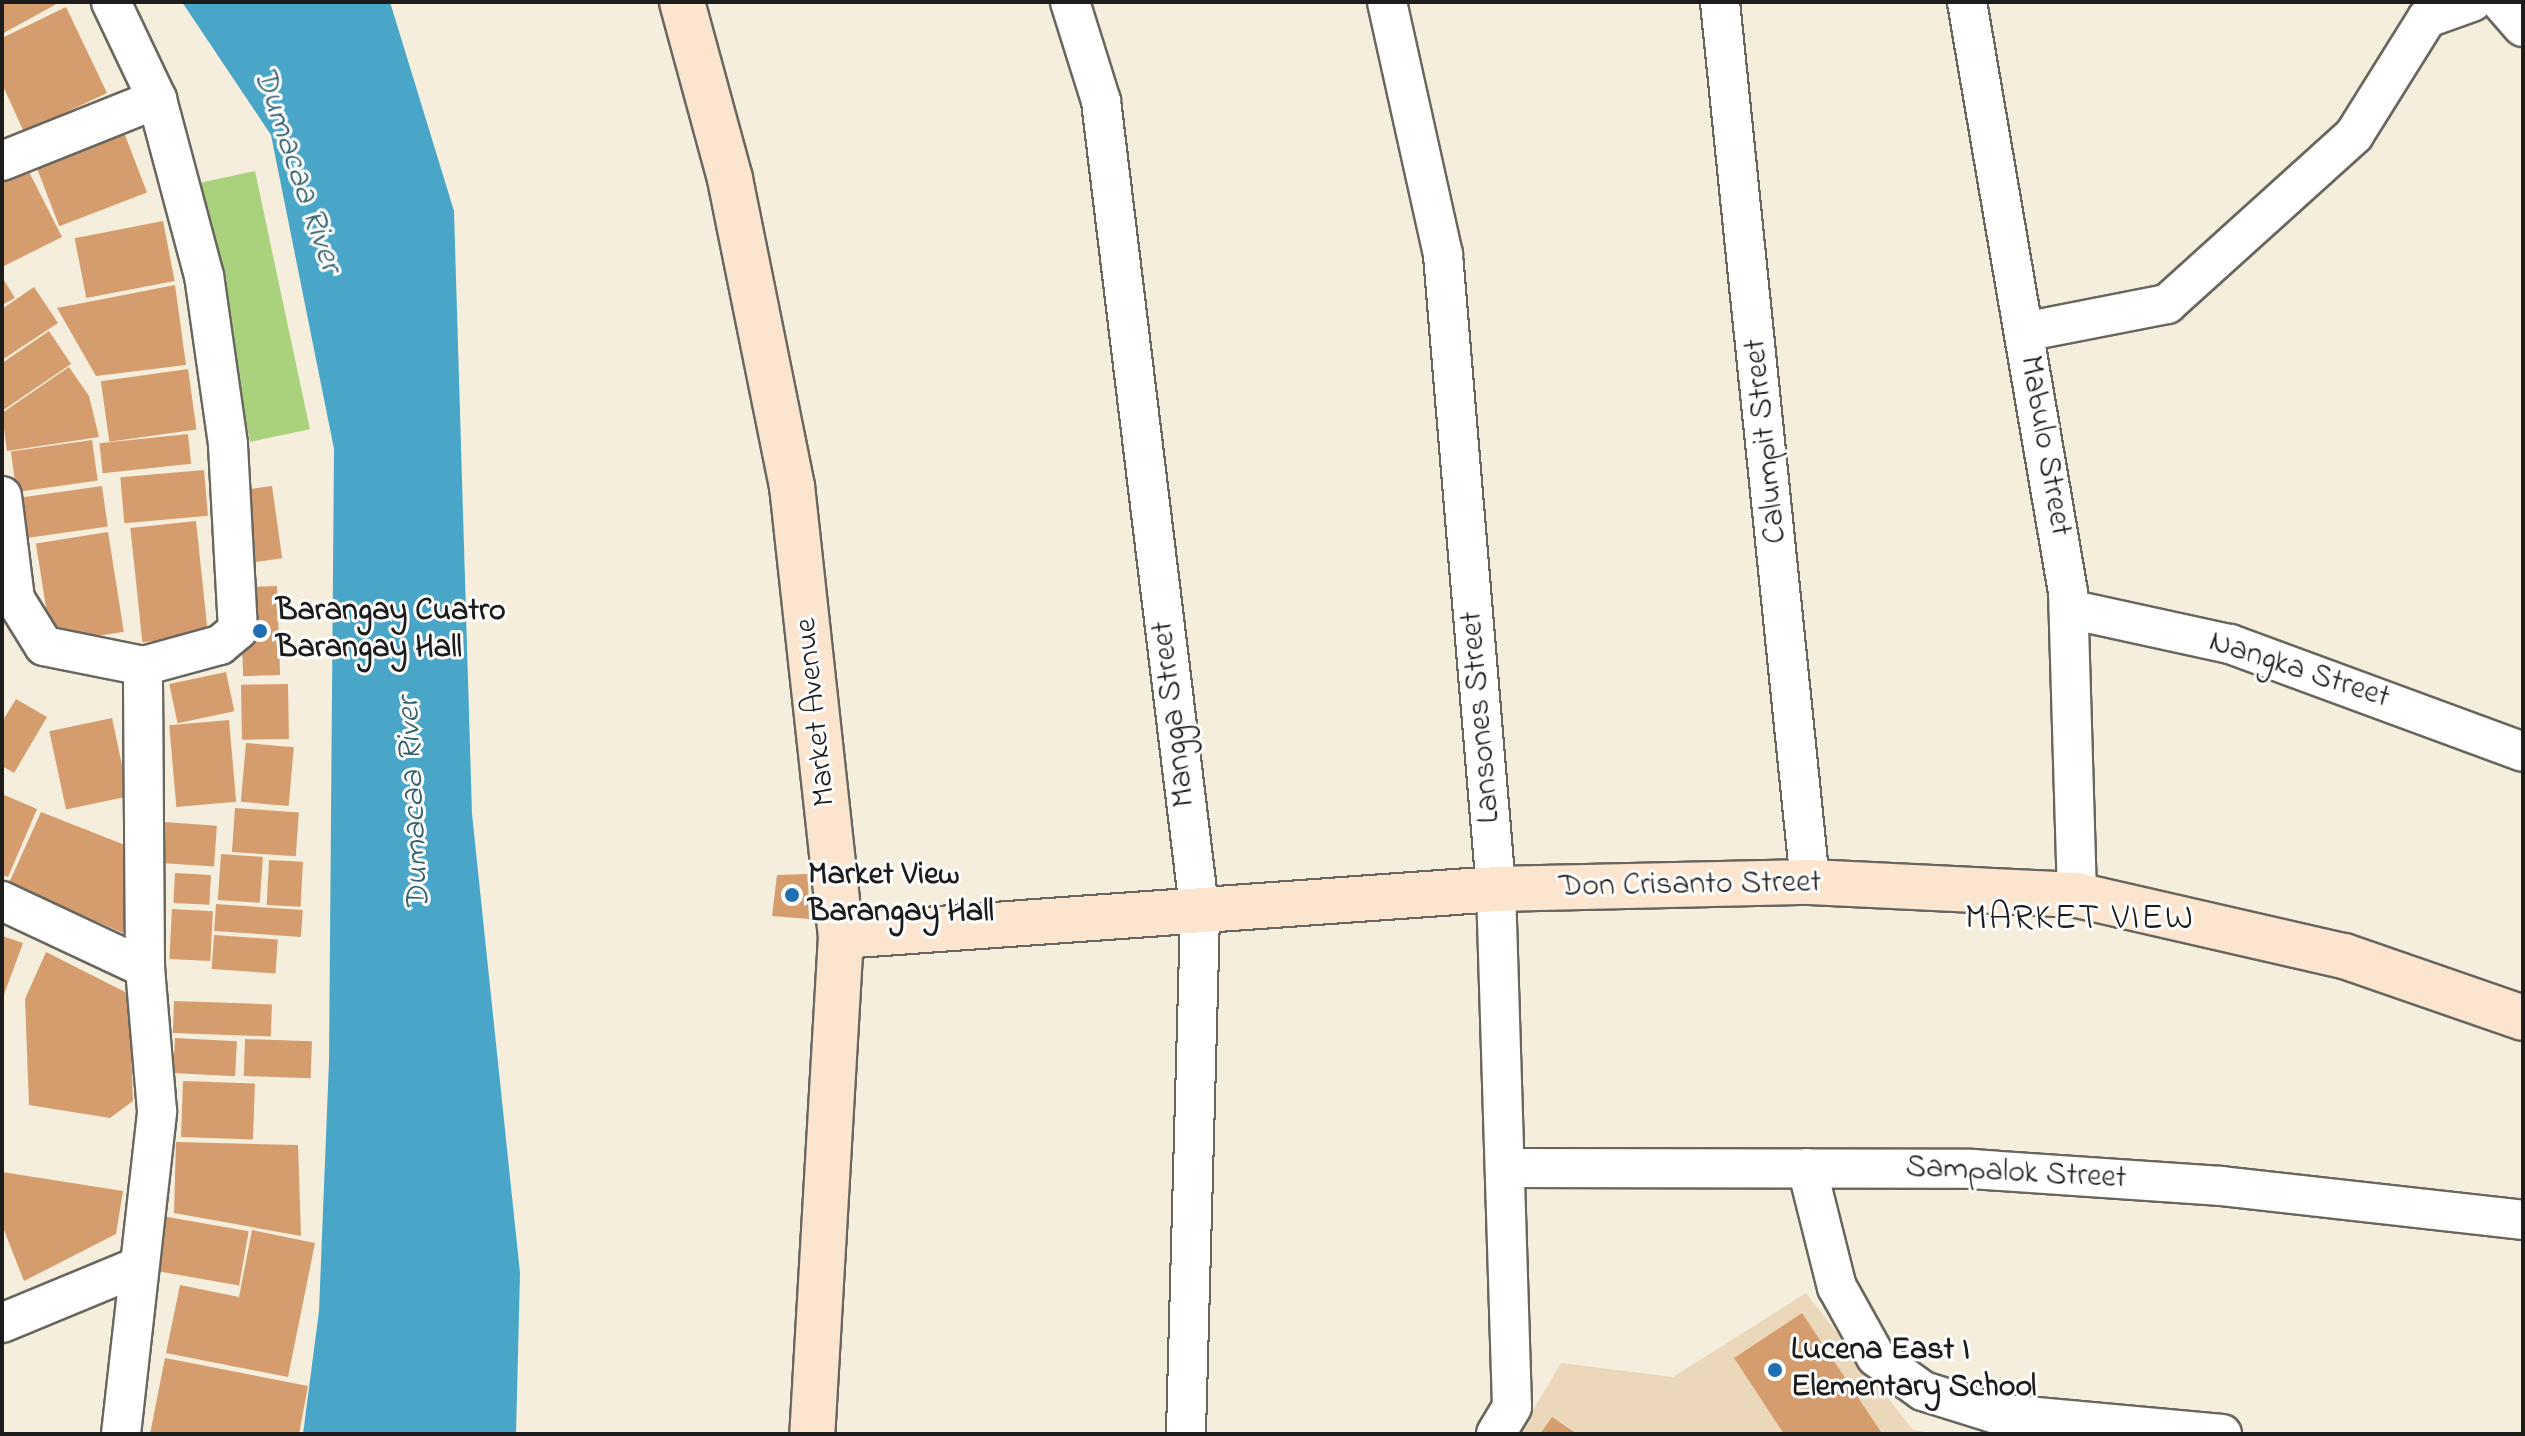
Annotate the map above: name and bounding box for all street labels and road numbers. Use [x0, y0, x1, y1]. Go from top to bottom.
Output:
street label: Calumpit Street [1737, 337, 1797, 545]
street label: Mabulo Street [2009, 353, 2079, 539]
street label: Lansones Street [1454, 609, 1510, 825]
street label: Market Avenue [788, 616, 846, 808]
street label: Mangga Street [1145, 619, 1205, 809]
street label: Nangka Street [2204, 624, 2394, 718]
street label: Don Crisanto Street [1558, 865, 1822, 907]
street label: Sampalok Street [1905, 1149, 2127, 1199]

